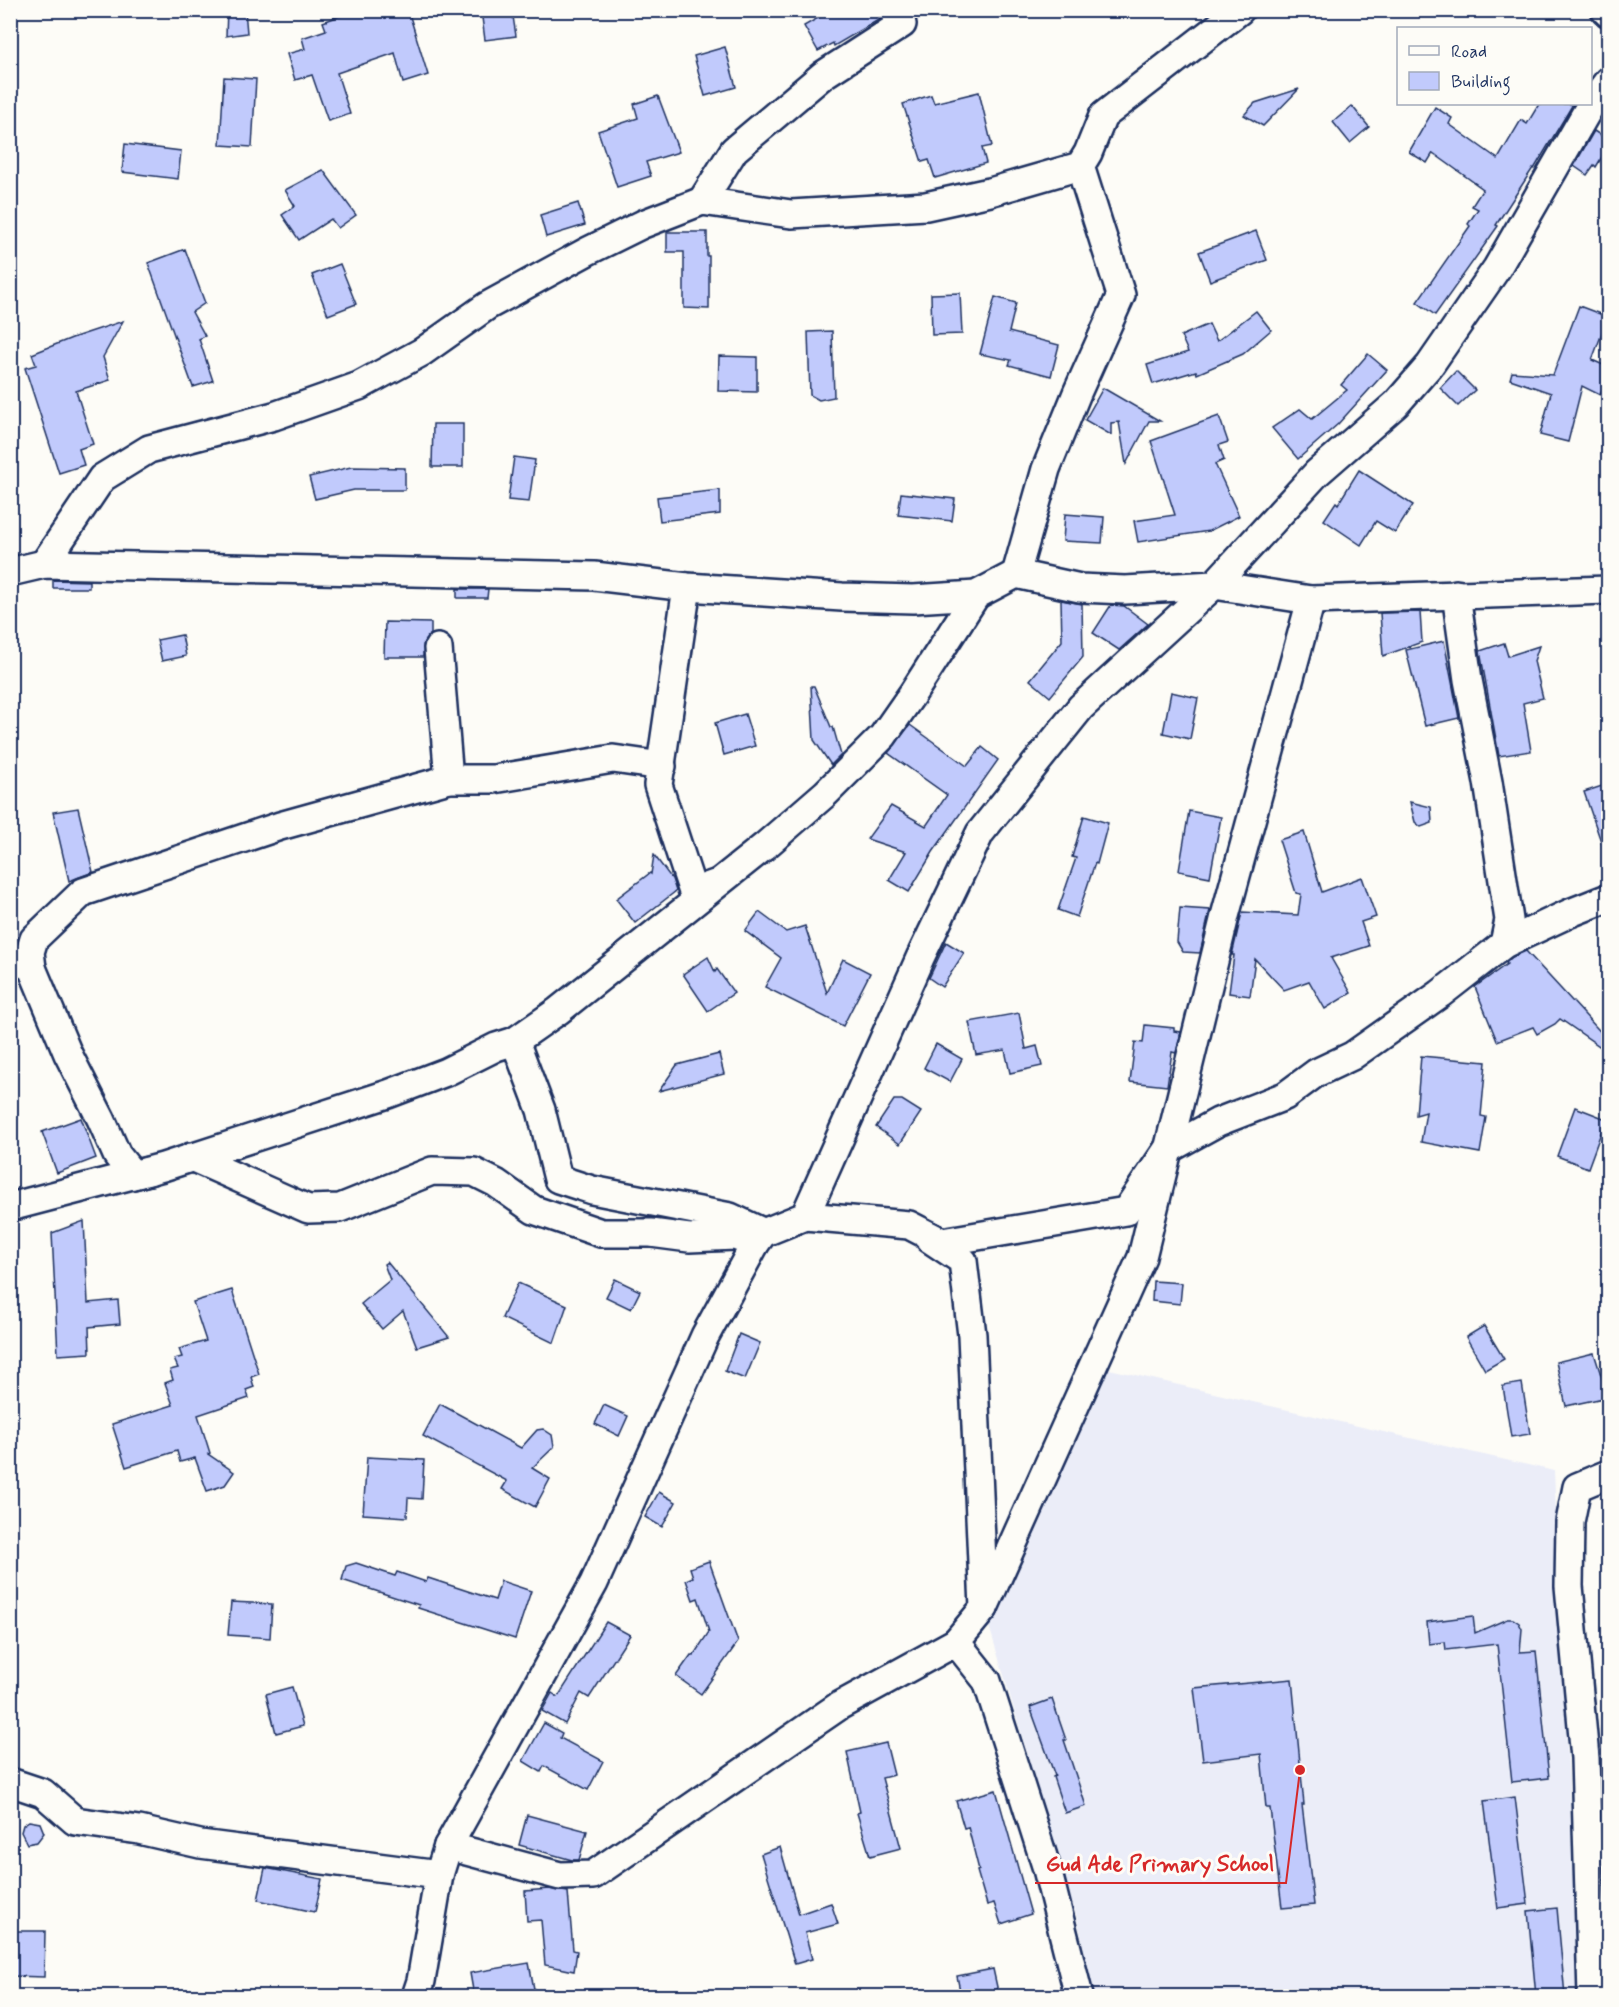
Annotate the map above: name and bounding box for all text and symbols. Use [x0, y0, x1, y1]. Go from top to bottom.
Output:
legend [1397, 27, 1592, 105]
text: Road [1451, 40, 1487, 64]
text: Building [1451, 70, 1511, 96]
callout: Gud Ade Primary School [1035, 1843, 1286, 1883]
text: Gud Ade Primary School [1046, 1851, 1274, 1879]

